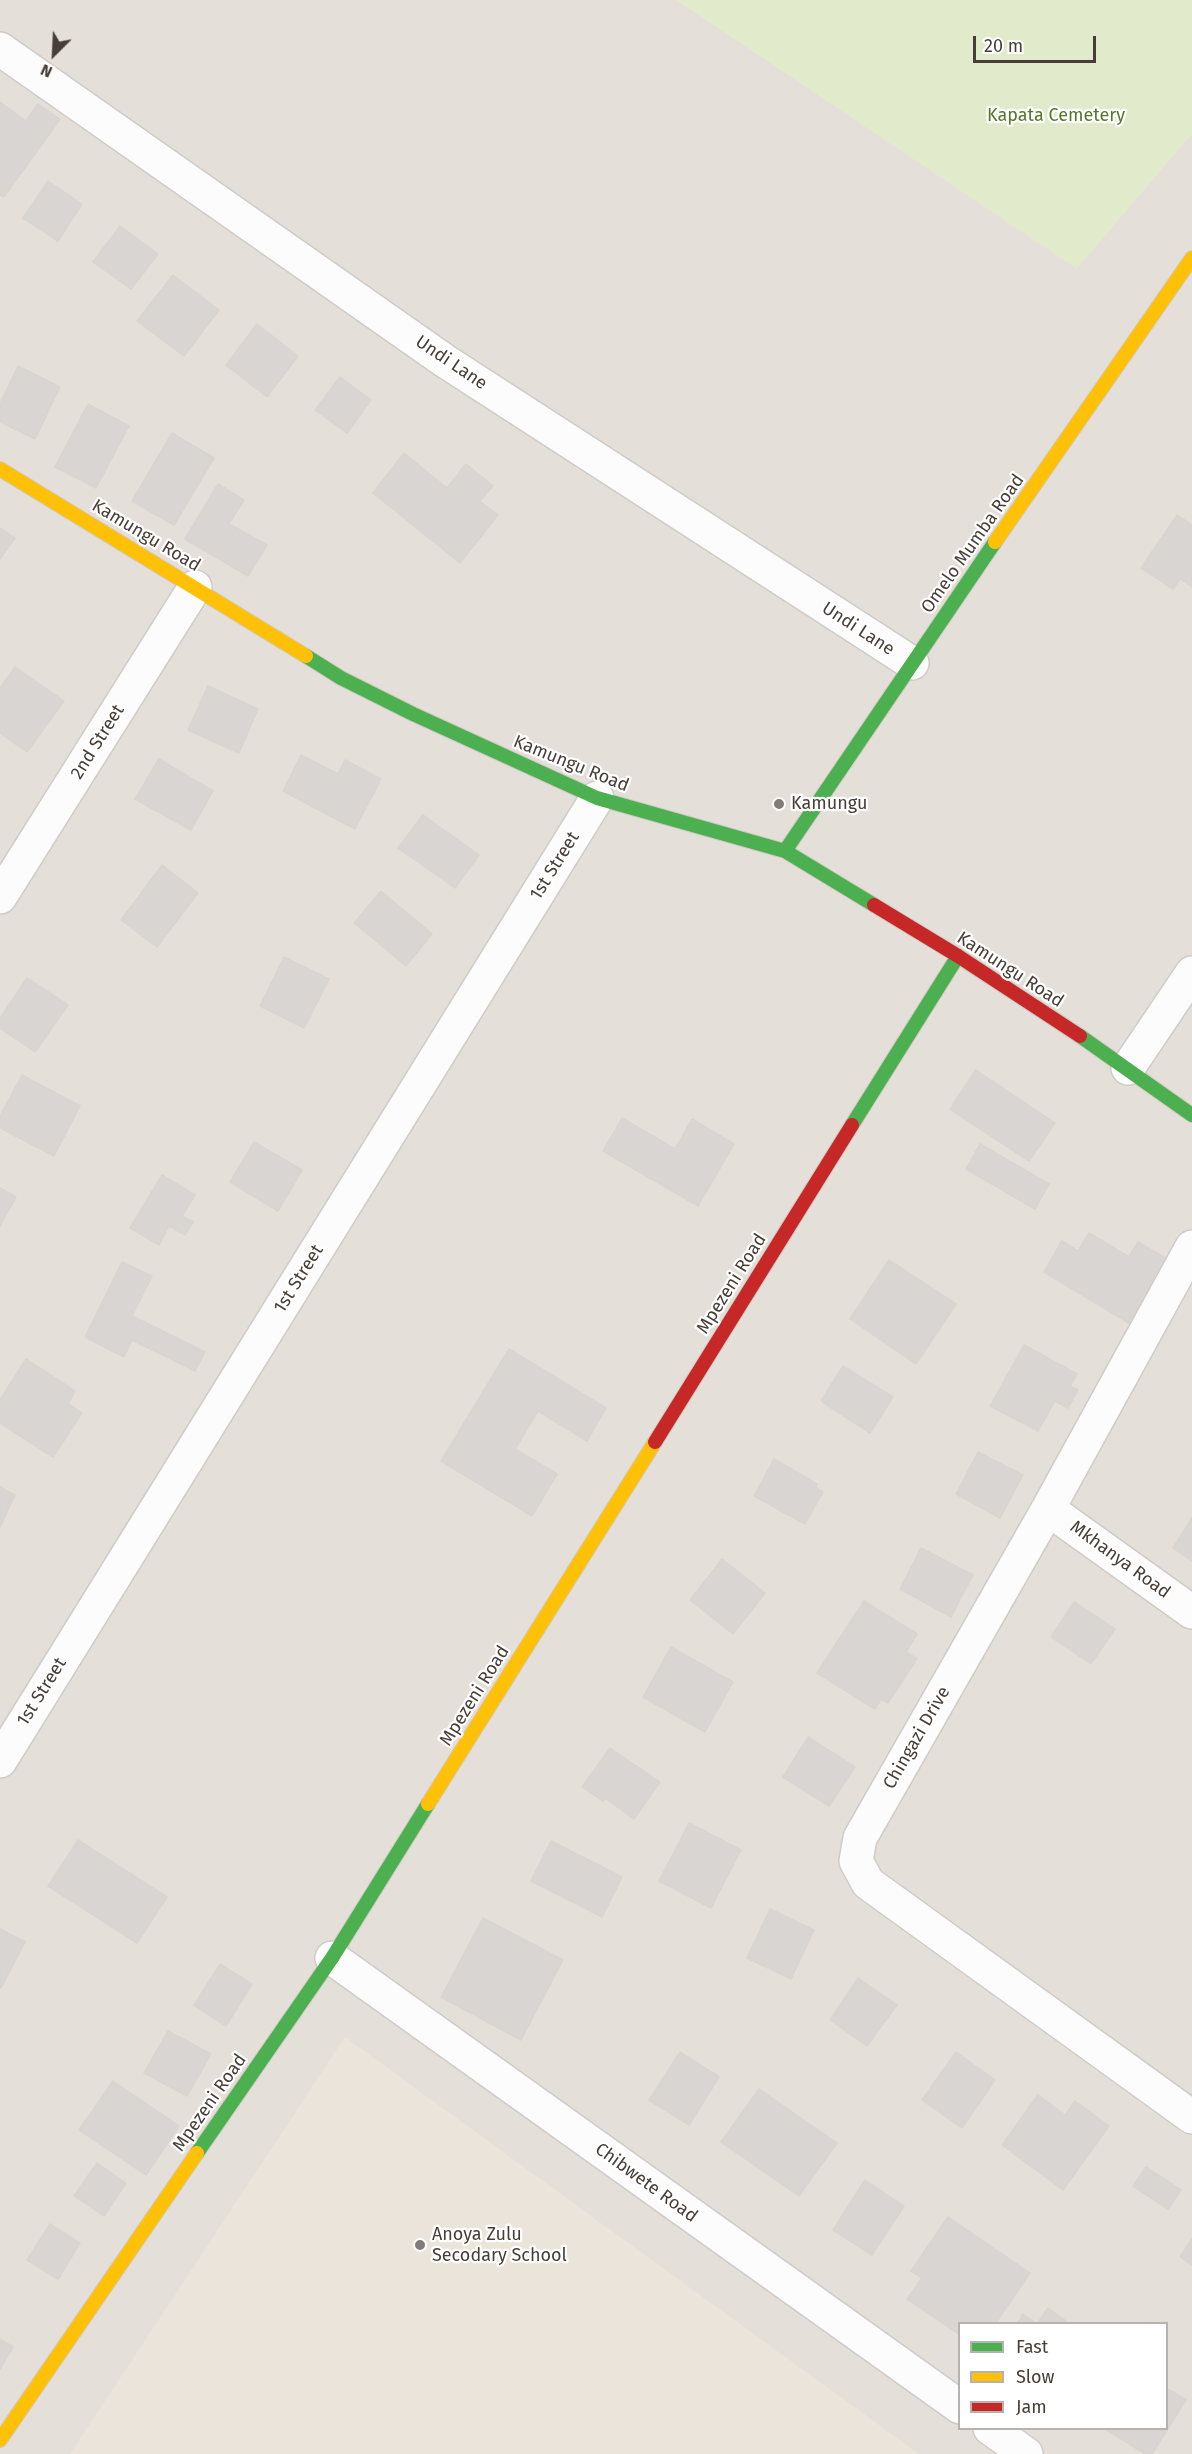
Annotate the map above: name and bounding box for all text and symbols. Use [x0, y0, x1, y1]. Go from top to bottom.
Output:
north arrow [24, 24, 84, 84]
scale bar [976, 24, 1099, 62]
text: 20 m [984, 35, 1023, 57]
text: N [38, 60, 55, 82]
park label: Kapata Cemetery [987, 105, 1125, 127]
street label: Undi Lane [411, 331, 491, 395]
street label: Omelo Mumba Road [917, 470, 1029, 618]
street label: Kamungu Road [88, 495, 204, 577]
street label: Undi Lane [818, 598, 898, 660]
street label: 2nd Street [67, 701, 129, 783]
street label: Kamungu Road [510, 731, 632, 797]
place label: Kamungu [791, 793, 867, 815]
marker: Kamungu [772, 797, 786, 811]
street label: 1st Street [526, 828, 584, 904]
street label: Kamungu Road [953, 928, 1067, 1012]
street label: Mpezeni Road [693, 1230, 771, 1338]
street label: 1st Street [270, 1241, 328, 1317]
street label: Mkhanya Road [1066, 1516, 1174, 1604]
street label: Mpezeni Road [436, 1642, 514, 1750]
street label: 1st Street [13, 1654, 71, 1730]
street label: Chingazi Drive [879, 1683, 955, 1793]
street label: Mpezeni Road [169, 2050, 251, 2156]
street label: Chibwete Road [591, 2139, 701, 2227]
place label: Anoya Zulu Secodary School [432, 2224, 567, 2266]
marker: Anoya Zulu Secodary School [413, 2238, 427, 2252]
legend [958, 2322, 1168, 2430]
text: Fast [1016, 2336, 1048, 2358]
text: Slow [1016, 2366, 1054, 2388]
text: Jam [1016, 2396, 1047, 2418]

